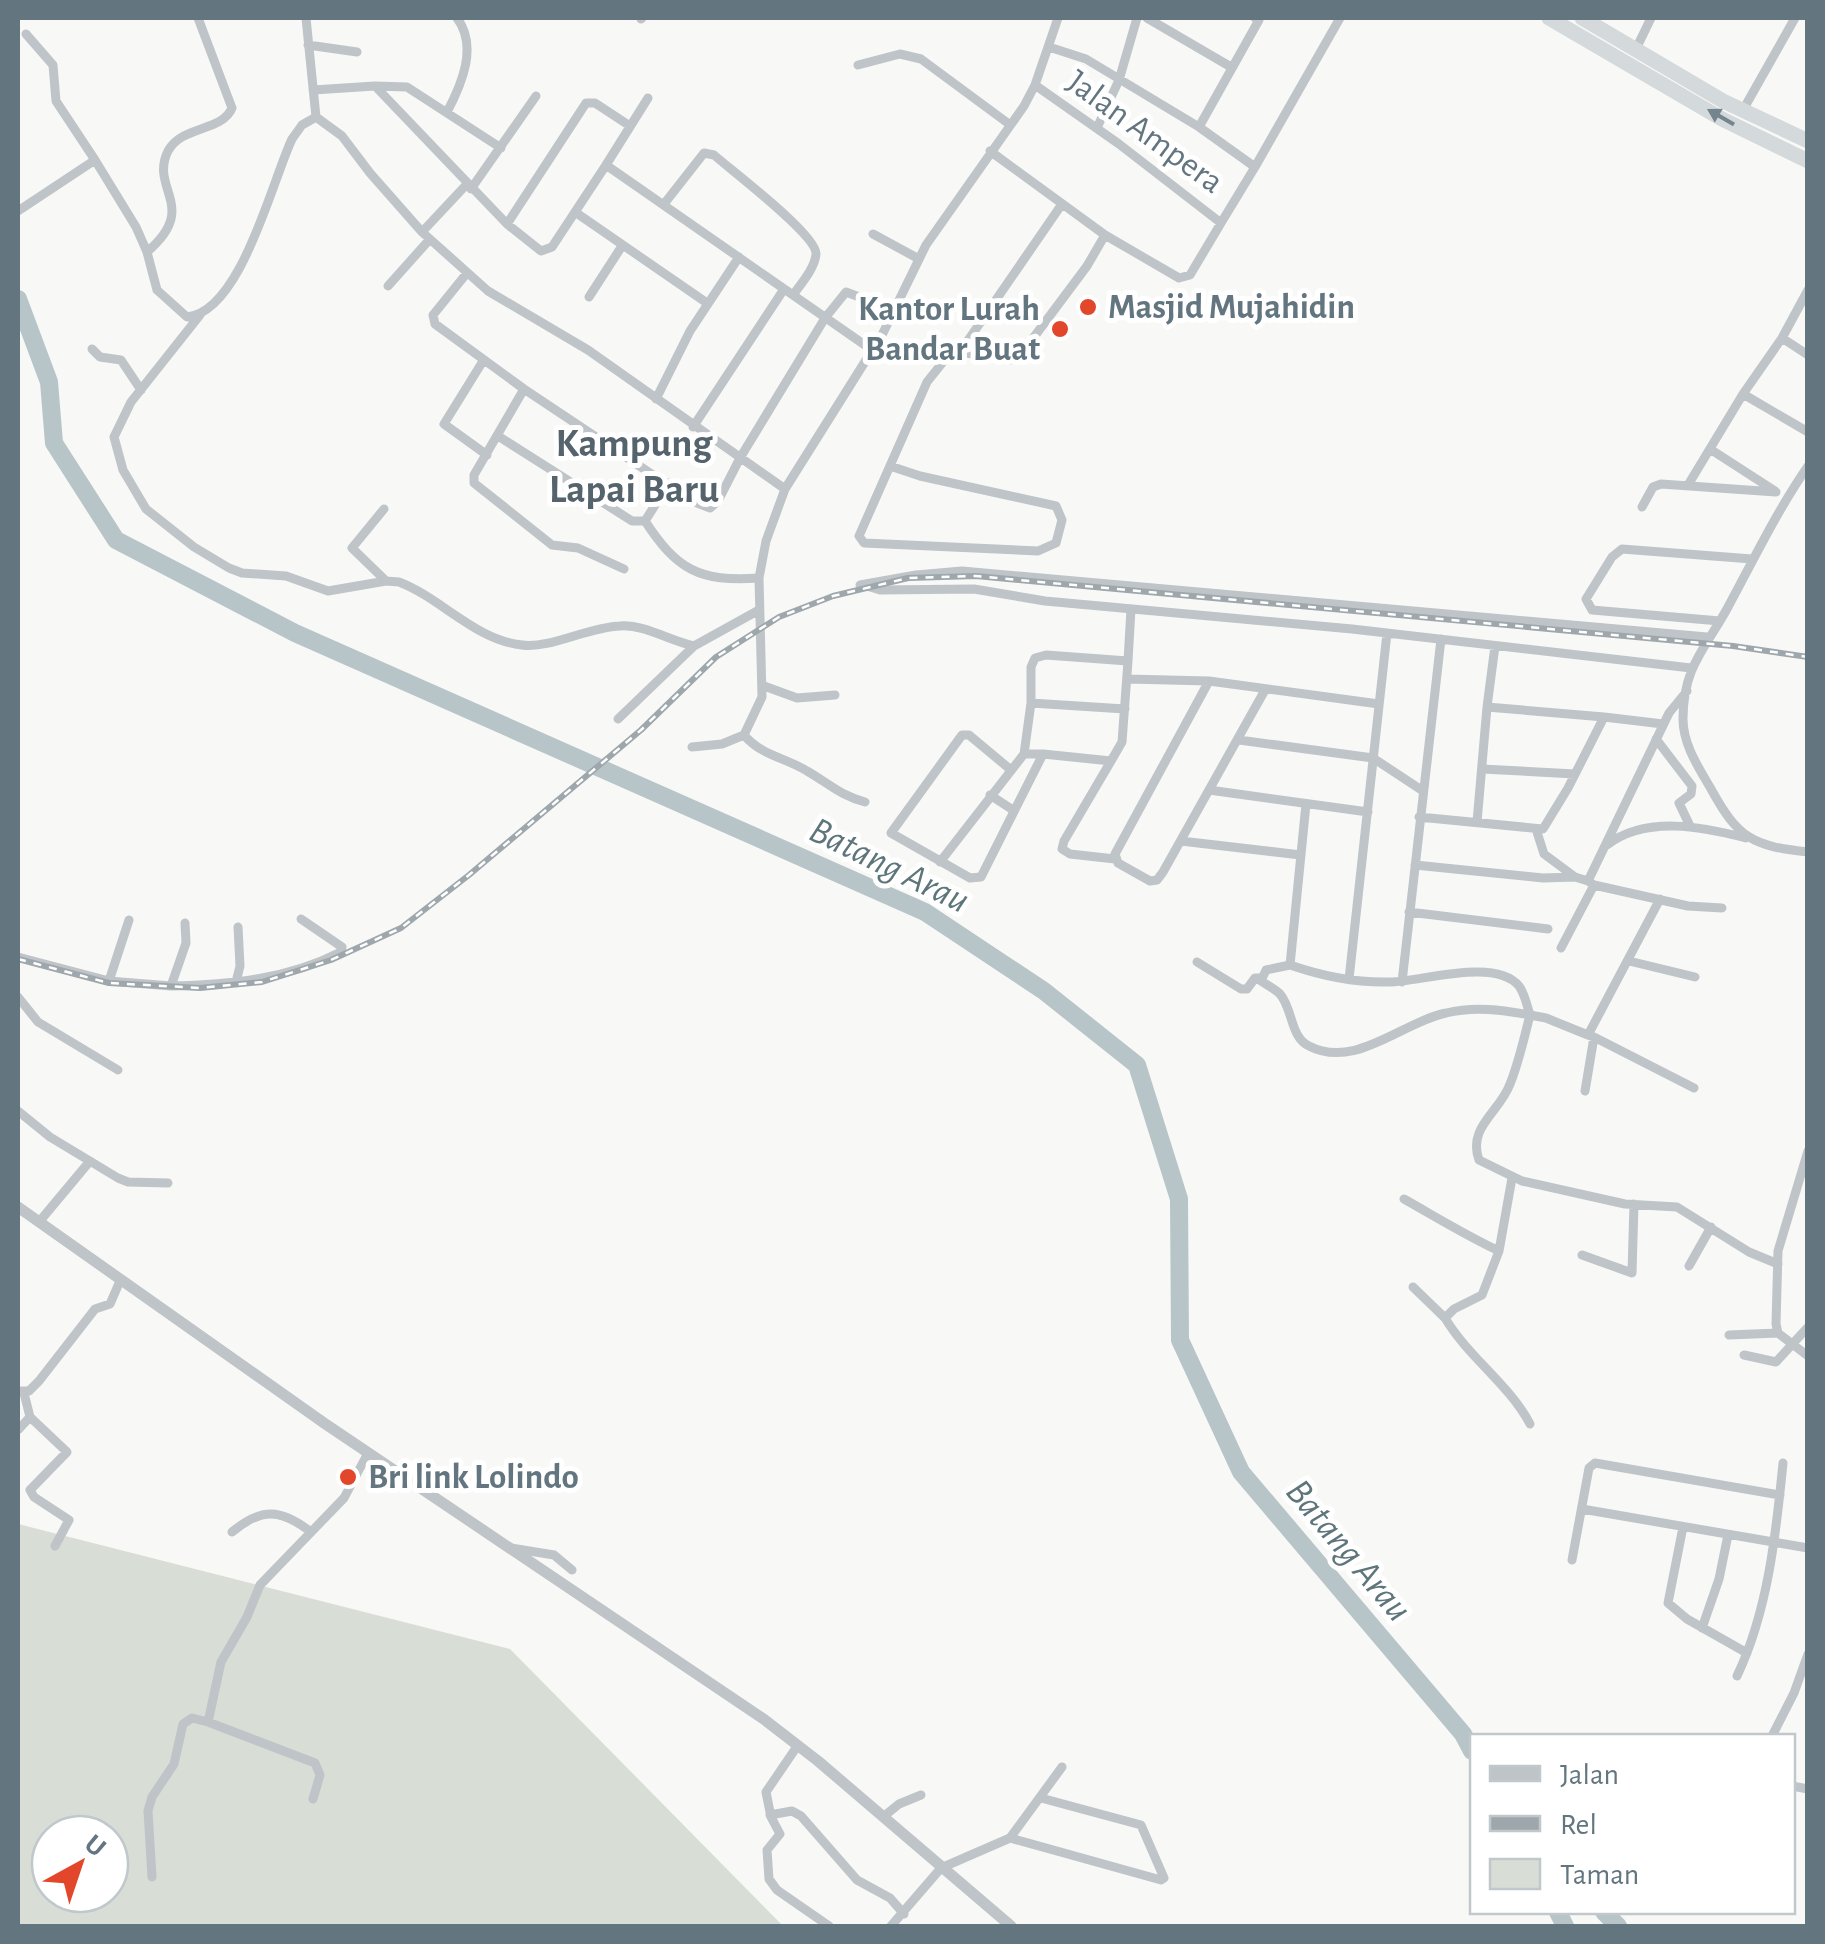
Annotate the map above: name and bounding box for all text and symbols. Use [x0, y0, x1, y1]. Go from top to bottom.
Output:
street label: Jalan Ampera [1060, 64, 1230, 200]
one-way arrow [1706, 109, 1735, 126]
place label: Masjid Mujahidin [1108, 290, 1355, 325]
place label: Kantor Lurah Bandar Buat [858, 292, 1040, 367]
marker: Masjid Mujahidin [1077, 296, 1099, 318]
marker: Kantor Lurah Bandar Buat [1049, 318, 1071, 340]
district label: Kampung Lapai Baru [549, 424, 719, 510]
water label: Batang Arau [803, 811, 975, 921]
place label: Bri link Lolindo [368, 1460, 579, 1495]
marker: Bri link Lolindo [337, 1466, 359, 1488]
water label: Batang Arau [1278, 1473, 1418, 1629]
legend [1470, 1734, 1795, 1914]
text: Jalan [1560, 1760, 1619, 1790]
text: Rel [1560, 1810, 1597, 1840]
north arrow [30, 1814, 130, 1914]
text: U [79, 1830, 111, 1863]
text: Taman [1560, 1860, 1639, 1890]

